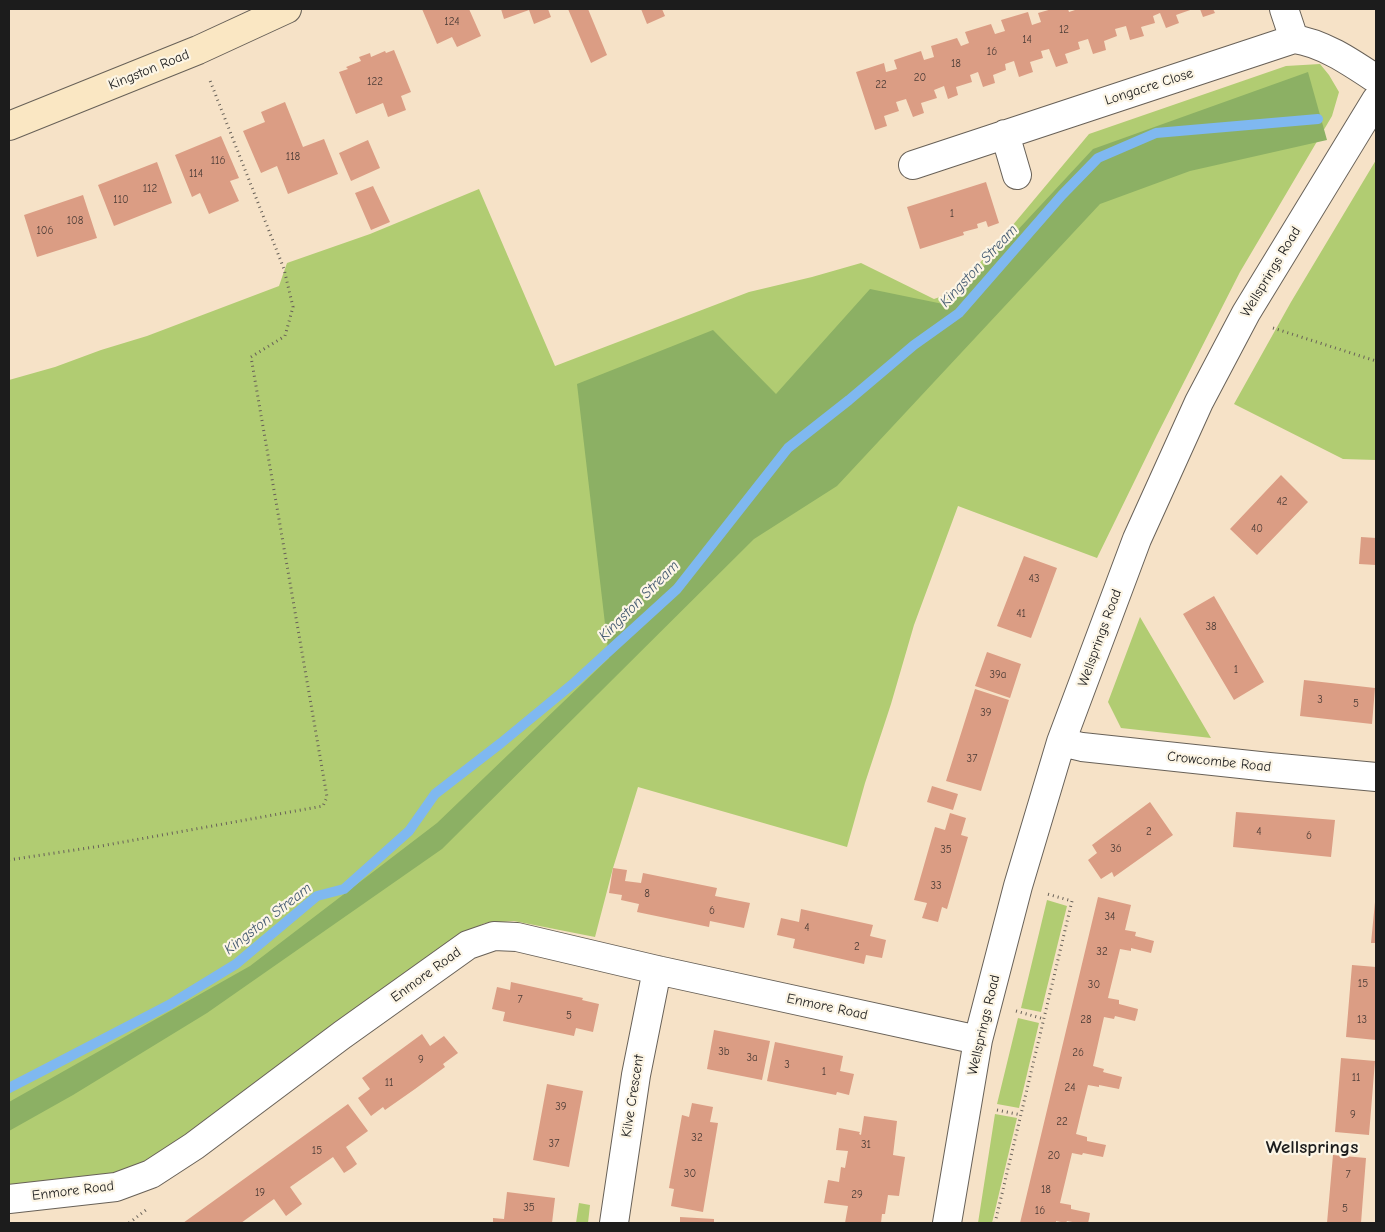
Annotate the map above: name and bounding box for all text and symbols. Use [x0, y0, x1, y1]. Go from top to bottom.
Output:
house number: 124 [444, 15, 460, 29]
house number: 12 [1059, 23, 1069, 37]
house number: 14 [1022, 33, 1032, 47]
house number: 16 [987, 45, 997, 59]
street label: Kingston Road [106, 46, 192, 94]
house number: 18 [951, 57, 961, 71]
street label: Longacre Close [1103, 65, 1195, 109]
house number: 20 [914, 71, 926, 85]
house number: 122 [367, 75, 383, 89]
house number: 22 [875, 78, 887, 92]
house number: 118 [286, 150, 300, 164]
house number: 116 [211, 154, 225, 168]
house number: 114 [189, 167, 203, 181]
house number: 112 [143, 182, 157, 196]
house number: 110 [113, 193, 129, 207]
house number: 1 [950, 207, 954, 221]
house number: 108 [67, 214, 83, 228]
water label: Kingston Stream [936, 221, 1022, 311]
house number: 106 [36, 224, 54, 238]
street label: Wellsprings Road [1237, 224, 1305, 320]
house number: 42 [1276, 495, 1288, 509]
house number: 40 [1251, 522, 1263, 536]
water label: Kingston Stream [595, 557, 683, 645]
house number: 43 [1029, 572, 1039, 586]
street label: Wellsprings Road [1075, 587, 1125, 689]
house number: 41 [1016, 607, 1026, 621]
house number: 38 [1205, 620, 1217, 634]
house number: 1 [1234, 663, 1238, 677]
house number: 39a [989, 668, 1007, 682]
house number: 3 [1317, 693, 1323, 707]
house number: 5 [1353, 697, 1359, 711]
house number: 39 [980, 706, 992, 720]
street label: Crowcombe Road [1166, 748, 1272, 776]
house number: 37 [967, 752, 977, 766]
house number: 2 [1146, 825, 1152, 839]
house number: 4 [1256, 825, 1262, 839]
house number: 6 [1306, 829, 1312, 843]
house number: 36 [1110, 842, 1122, 856]
house number: 35 [940, 843, 952, 857]
water label: Kingston Stream [221, 879, 315, 959]
house number: 33 [930, 879, 942, 893]
house number: 8 [644, 887, 650, 901]
house number: 6 [709, 904, 715, 918]
house number: 34 [1105, 910, 1115, 924]
house number: 4 [804, 921, 810, 935]
house number: 2 [854, 940, 860, 954]
street label: Enmore Road [388, 944, 464, 1006]
house number: 32 [1096, 945, 1108, 959]
street label: Wellsprings Road [964, 973, 1004, 1077]
house number: 15 [1358, 977, 1368, 991]
house number: 30 [1088, 978, 1100, 992]
street label: Enmore Road [785, 990, 869, 1024]
house number: 7 [517, 993, 523, 1007]
house number: 5 [566, 1009, 572, 1023]
house number: 28 [1080, 1013, 1092, 1027]
house number: 13 [1357, 1013, 1367, 1027]
house number: 3b [718, 1045, 730, 1059]
house number: 26 [1072, 1046, 1084, 1060]
house number: 3a [746, 1051, 758, 1065]
house number: 9 [418, 1053, 424, 1067]
street label: Kilve Crescent [618, 1053, 648, 1139]
house number: 3 [784, 1058, 790, 1072]
house number: 1 [822, 1065, 826, 1079]
house number: 11 [1352, 1071, 1360, 1085]
house number: 11 [385, 1076, 393, 1090]
house number: 24 [1064, 1081, 1076, 1095]
house number: 39 [555, 1100, 567, 1114]
house number: 9 [1350, 1108, 1356, 1122]
house number: 22 [1056, 1115, 1068, 1129]
house number: 32 [691, 1131, 703, 1145]
house number: 37 [549, 1137, 559, 1151]
district label: Wellsprings [1266, 1137, 1358, 1159]
house number: 31 [861, 1138, 871, 1152]
house number: 15 [312, 1144, 322, 1158]
house number: 20 [1048, 1149, 1060, 1163]
house number: 30 [684, 1167, 696, 1181]
house number: 7 [1345, 1168, 1351, 1182]
street label: Enmore Road [31, 1178, 115, 1204]
house number: 18 [1041, 1183, 1051, 1197]
house number: 19 [255, 1186, 265, 1200]
house number: 29 [851, 1188, 863, 1202]
house number: 35 [523, 1201, 535, 1215]
house number: 5 [1342, 1202, 1348, 1216]
house number: 16 [1035, 1204, 1045, 1218]

